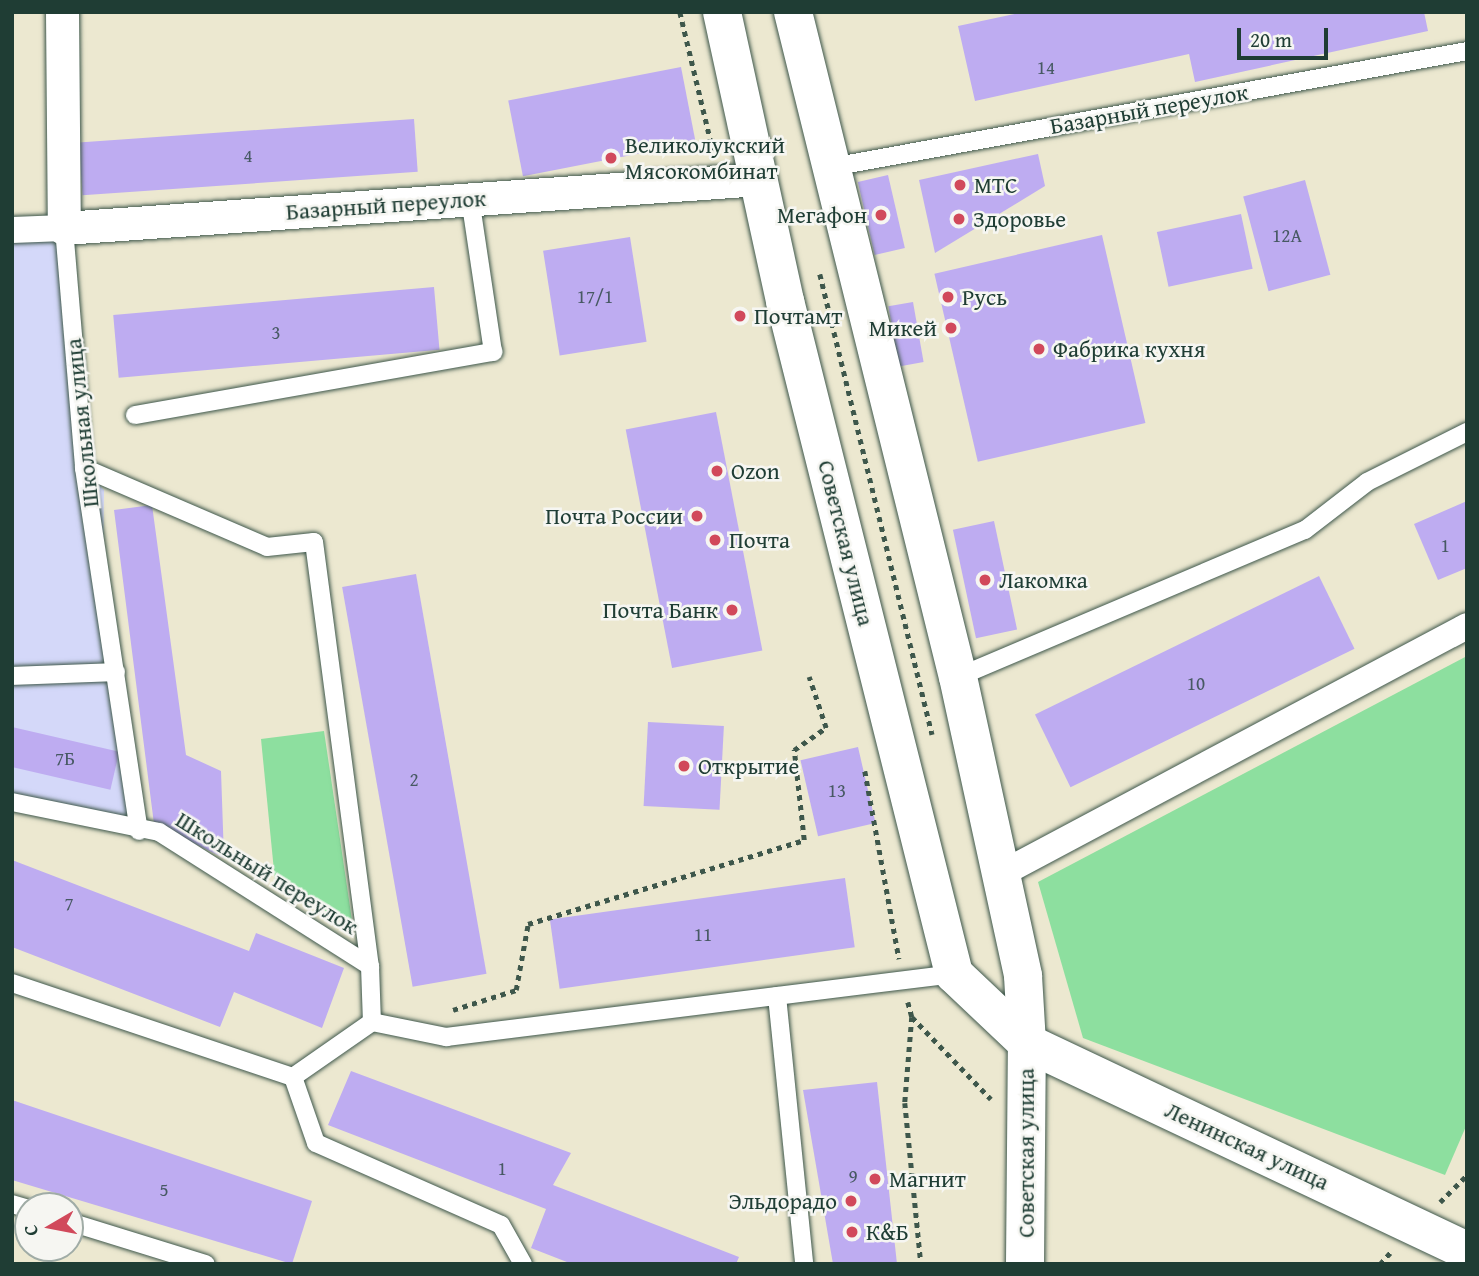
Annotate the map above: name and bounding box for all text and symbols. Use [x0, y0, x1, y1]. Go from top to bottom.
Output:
scale bar [1241, 14, 1332, 58]
text: 20 m [1250, 24, 1292, 55]
house number: 14 [1037, 57, 1055, 79]
street label: Базарный переулок [1048, 78, 1250, 140]
place label: Великолукский Мясокомбинат [625, 131, 785, 185]
house number: 4 [243, 145, 253, 167]
marker: Великолукский Мясокомбинат [603, 150, 619, 166]
place label: МТС [974, 171, 1017, 199]
marker: МТС [952, 177, 968, 193]
street label: Базарный переулок [285, 184, 487, 226]
place label: Мегафон [777, 201, 867, 229]
place label: Здоровье [973, 205, 1066, 233]
marker: Мегафон [873, 207, 889, 223]
marker: Здоровье [951, 211, 967, 227]
house number: 12А [1272, 225, 1302, 247]
place label: Русь [962, 283, 1007, 311]
house number: 17/1 [577, 286, 613, 308]
marker: Русь [940, 289, 956, 305]
place label: Почтамт [754, 302, 842, 330]
marker: Почтамт [732, 308, 748, 324]
place label: Микей [869, 314, 937, 342]
marker: Микей [943, 320, 959, 336]
house number: 3 [271, 322, 281, 344]
place label: Фабрика кухня [1053, 335, 1205, 363]
street label: Школьная улица [59, 337, 105, 509]
marker: Фабрика кухня [1031, 341, 1047, 357]
place label: Ozon [731, 457, 780, 485]
street label: Советская улица [812, 458, 880, 628]
marker: Ozon [709, 463, 725, 479]
place label: Почта России [545, 502, 683, 530]
marker: Почта России [689, 508, 705, 524]
place label: Почта [729, 526, 790, 554]
marker: Почта [707, 532, 723, 548]
house number: 1 [1440, 535, 1450, 557]
place label: Лакомка [999, 566, 1088, 594]
marker: Лакомка [977, 572, 993, 588]
place label: Почта Банк [603, 596, 718, 624]
marker: Почта Банк [724, 602, 740, 618]
house number: 10 [1187, 673, 1205, 695]
house number: 7Б [55, 748, 75, 770]
place label: Открытие [698, 752, 799, 780]
marker: Открытие [676, 758, 692, 774]
house number: 2 [409, 769, 419, 791]
house number: 13 [828, 780, 846, 802]
street label: Школьный переулок [171, 806, 363, 940]
house number: 7 [64, 893, 74, 915]
house number: 11 [694, 924, 712, 946]
street label: Советская улица [1012, 1068, 1040, 1238]
street label: Ленинская улица [1161, 1096, 1333, 1196]
house number: 1 [497, 1158, 507, 1180]
place label: Магнит [889, 1165, 966, 1193]
house number: 9 [848, 1166, 858, 1188]
marker: Магнит [867, 1171, 883, 1187]
house number: 5 [159, 1179, 169, 1201]
place label: Эльдорадо [729, 1187, 837, 1215]
north arrow [14, 1192, 84, 1262]
marker: Эльдорадо [843, 1193, 859, 1209]
place label: К&Б [866, 1218, 909, 1246]
text: С [16, 1223, 45, 1238]
marker: К&Б [844, 1224, 860, 1240]

